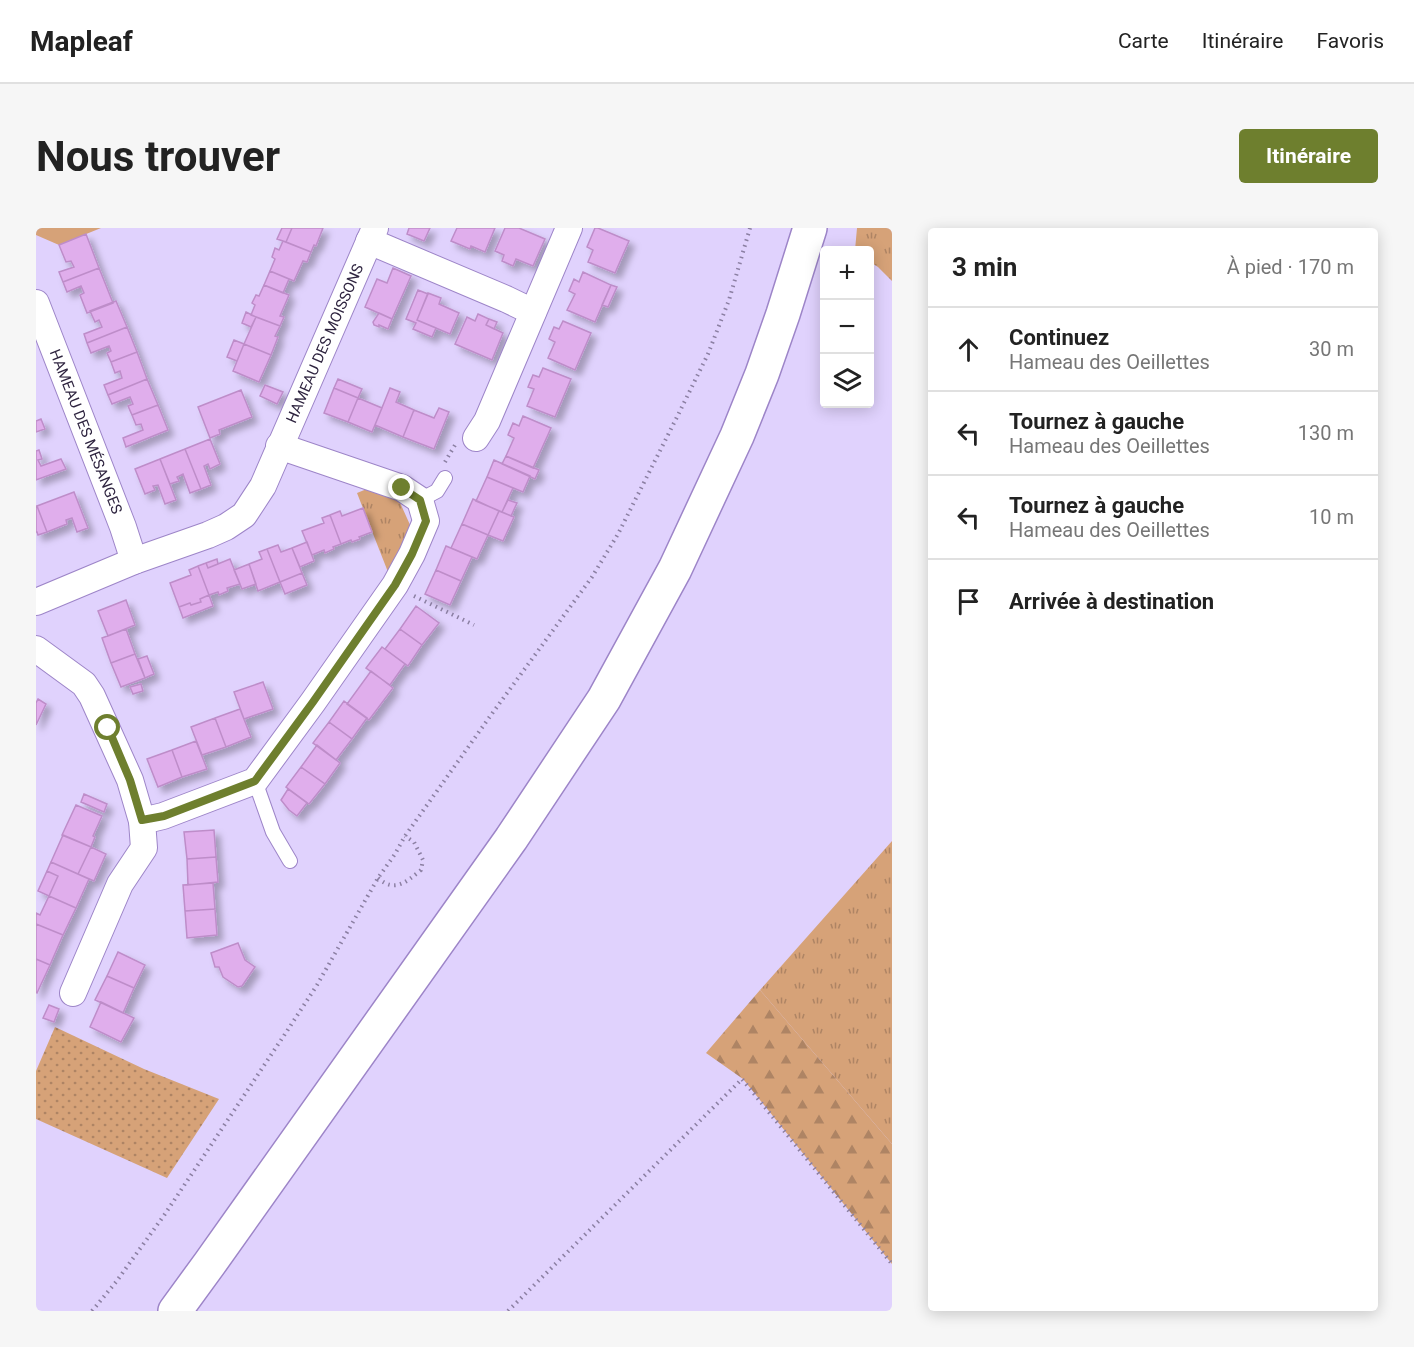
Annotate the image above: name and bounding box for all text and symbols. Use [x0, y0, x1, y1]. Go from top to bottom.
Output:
text: Mapleaf [30, 25, 133, 58]
text: Carte [1118, 29, 1169, 53]
text: Itinéraire [1202, 29, 1283, 53]
text: Favoris [1316, 29, 1384, 53]
button: Itinéraire [1239, 129, 1378, 183]
text: Nous trouver [36, 132, 280, 181]
map controls [820, 246, 874, 408]
button: + [820, 246, 874, 300]
text: 3 min [952, 252, 1017, 282]
text: À pied · 170 m [1227, 255, 1354, 279]
street label: HAMEAU DES MOISSONS [282, 261, 367, 426]
button: − [820, 300, 874, 354]
text: Continuez [1009, 325, 1109, 350]
icon: ahead [952, 333, 985, 366]
text: 30 m [1309, 337, 1354, 361]
street label: HAMEAU DES MÉSANGES [46, 347, 126, 517]
text: Hameau des Oeillettes [1009, 350, 1210, 374]
button: layers [820, 354, 874, 408]
text: Tournez à gauche [1009, 409, 1184, 434]
icon: left [952, 417, 985, 450]
text: 130 m [1298, 421, 1354, 445]
text: Hameau des Oeillettes [1009, 434, 1210, 458]
route end [388, 474, 414, 500]
text: Tournez à gauche [1009, 493, 1184, 518]
icon: left [952, 501, 985, 534]
text: 10 m [1309, 505, 1354, 529]
text: Hameau des Oeillettes [1009, 518, 1210, 542]
icon: arrive [952, 585, 985, 618]
text: Arrivée à destination [1009, 589, 1214, 614]
route start [94, 714, 120, 740]

